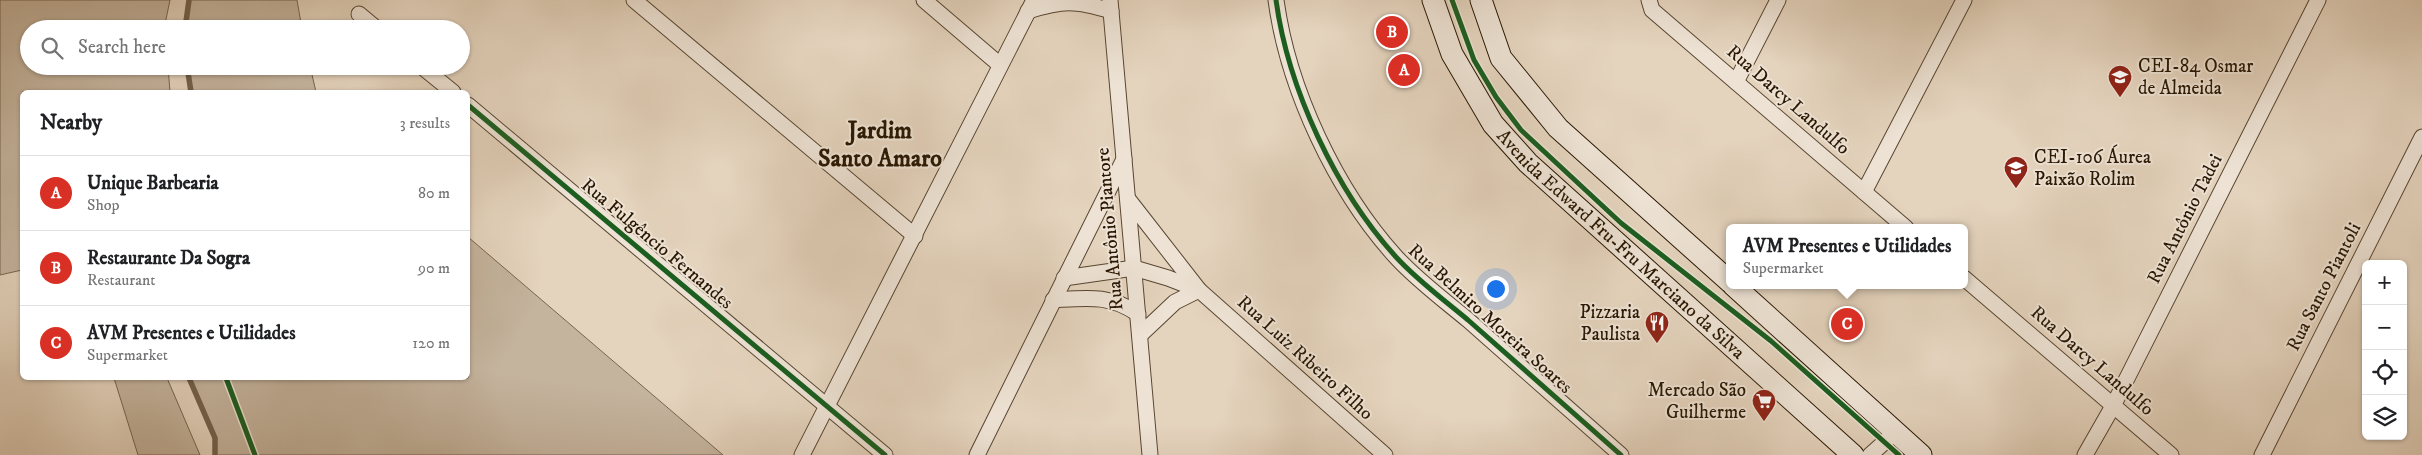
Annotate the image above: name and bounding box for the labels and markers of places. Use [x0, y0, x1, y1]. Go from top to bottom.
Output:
pin: B [1376, 13, 1408, 51]
pin: A [1388, 51, 1420, 89]
place label: CEI-84 Osmar de Almeida [2138, 55, 2253, 100]
school or university icon: CEI-84 Osmar de Almeida [2107, 64, 2133, 98]
place label: CEI-106 Áurea Paixão Rolim [2034, 144, 2151, 191]
school or university icon: CEI-106 Áurea Paixão Rolim [2003, 155, 2029, 189]
place label: Pizzaria Paulista [1579, 301, 1640, 346]
pin: C [1831, 305, 1863, 343]
restaurant icon: Pizzaria Paulista [1644, 310, 1670, 344]
place label: Mercado São Guilherme [1648, 379, 1746, 424]
supermarket icon: Mercado São Guilherme [1751, 388, 1777, 422]

